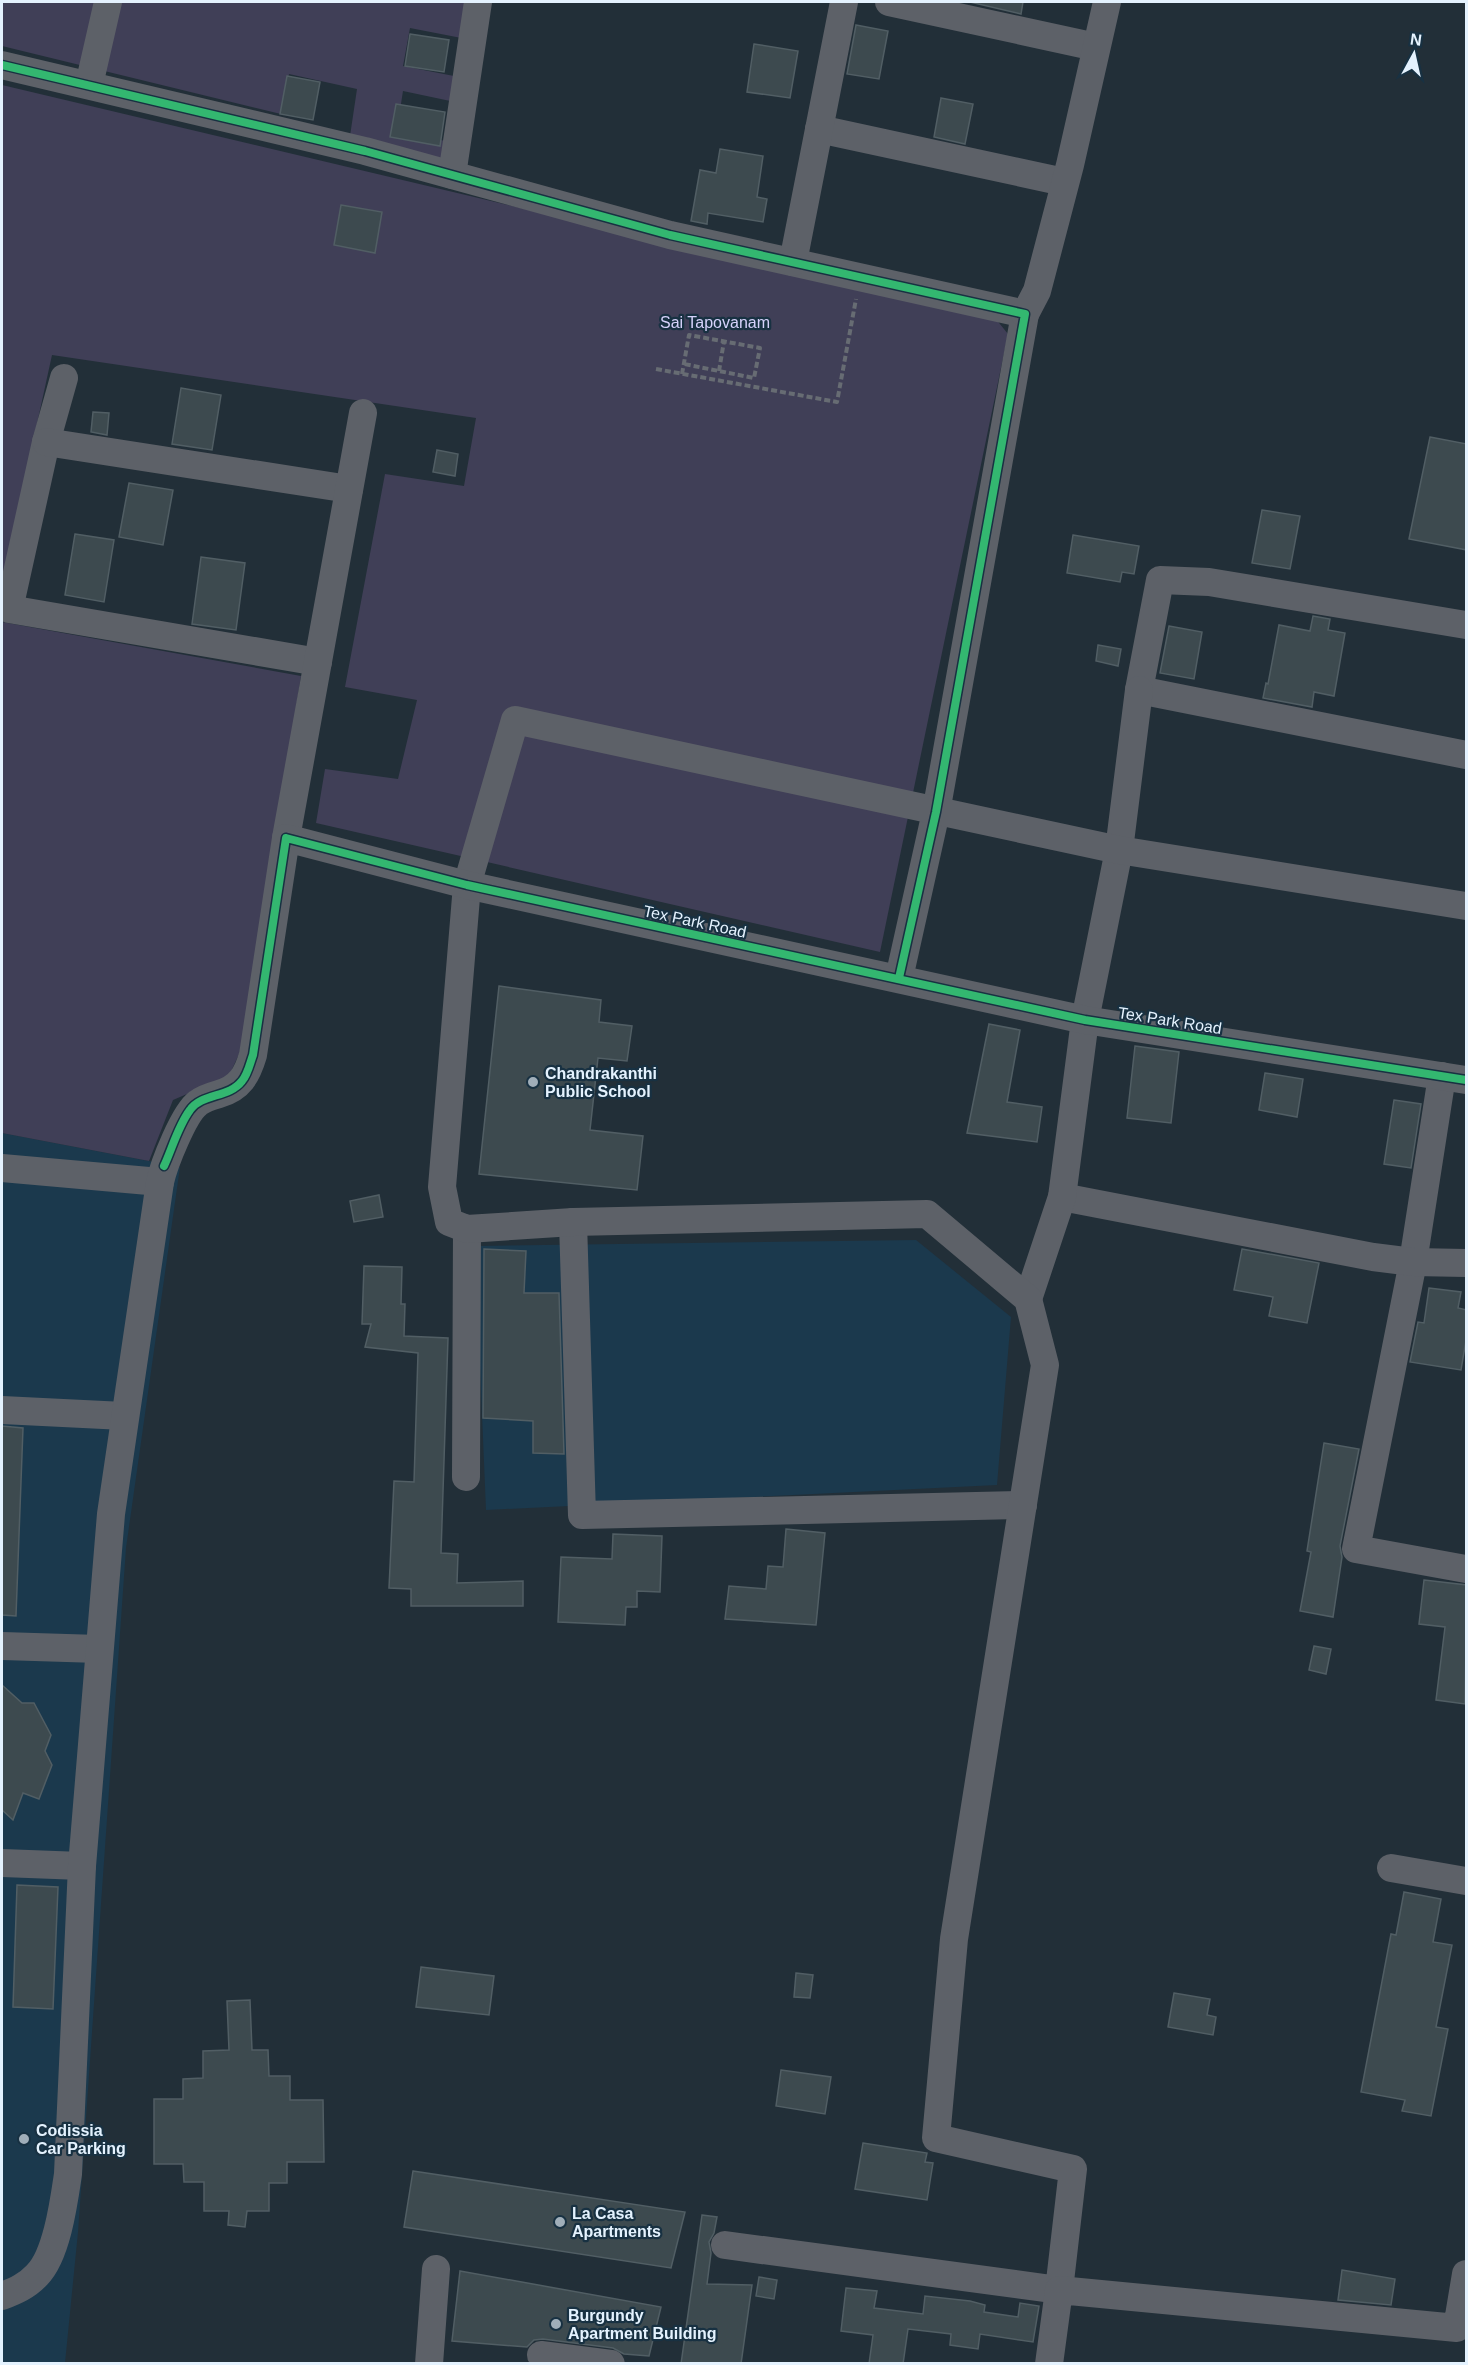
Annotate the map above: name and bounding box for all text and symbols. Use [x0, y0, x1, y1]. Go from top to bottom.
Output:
north arrow [1384, 24, 1444, 84]
text: N [1409, 30, 1423, 49]
park label: Sai Tapovanam [660, 314, 770, 331]
street label: Tex Park Road [642, 902, 748, 941]
street label: Tex Park Road [1117, 1004, 1223, 1037]
place label: Chandrakanthi Public School [545, 1065, 657, 1100]
marker: Chandrakanthi Public School [526, 1075, 540, 1089]
place label: Codissia Car Parking [36, 2122, 126, 2157]
marker: Codissia Car Parking [17, 2132, 31, 2146]
place label: La Casa Apartments [572, 2205, 661, 2240]
marker: La Casa Apartments [553, 2215, 567, 2229]
place label: Burgundy Apartment Building [568, 2307, 716, 2342]
marker: Burgundy Apartment Building [549, 2317, 563, 2331]

